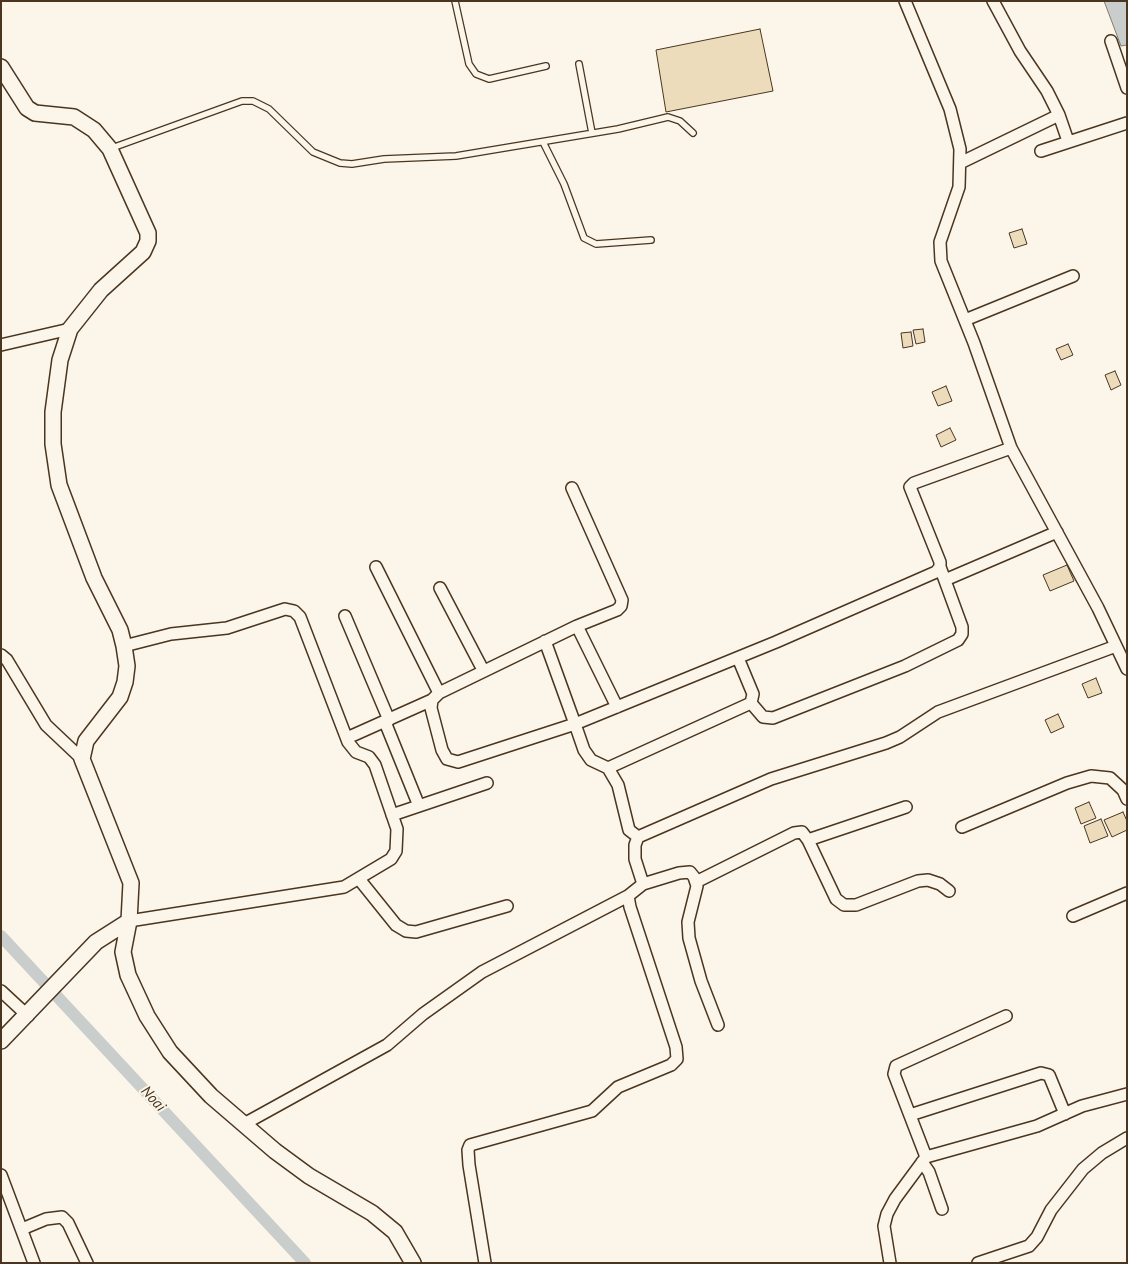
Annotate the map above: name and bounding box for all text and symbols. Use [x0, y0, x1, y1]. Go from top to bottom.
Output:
water label: Noai [137, 1083, 169, 1115]

